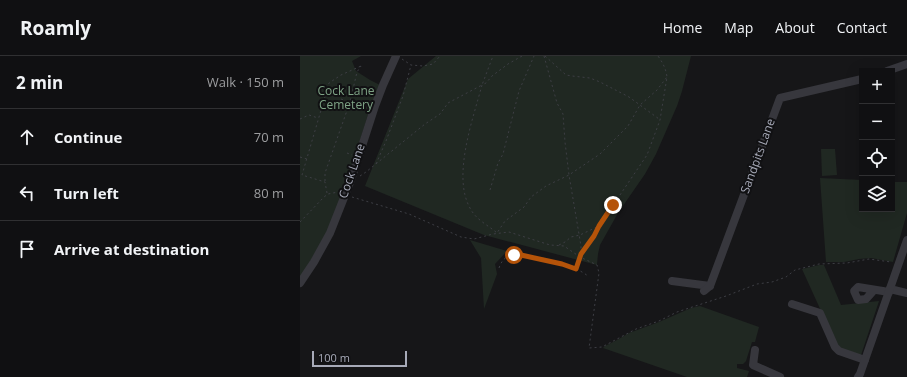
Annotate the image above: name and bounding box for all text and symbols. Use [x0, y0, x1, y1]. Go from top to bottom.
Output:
text: Roamly [20, 15, 91, 41]
text: Home [663, 18, 702, 37]
text: Map [724, 18, 753, 37]
text: About [775, 18, 815, 37]
text: Contact [837, 18, 887, 37]
map controls [859, 68, 895, 212]
button: + [859, 68, 895, 104]
text: 2 min [16, 71, 63, 94]
text: Walk · 150 m [207, 73, 284, 91]
park label: Cock Lane Cemetery [318, 82, 375, 113]
button: − [859, 104, 895, 140]
street label: Sandpits Lane [736, 116, 779, 196]
icon: ahead [16, 126, 38, 148]
text: Continue [54, 127, 122, 147]
text: 70 m [254, 128, 284, 146]
button: locate [859, 140, 895, 176]
street label: Cock Lane [334, 141, 369, 201]
button: layers [859, 176, 895, 212]
icon: left [16, 182, 38, 204]
text: Turn left [54, 183, 119, 203]
text: 80 m [254, 184, 284, 202]
route end [604, 196, 622, 214]
icon: arrive [16, 238, 38, 260]
text: Arrive at destination [54, 239, 209, 259]
route start [505, 246, 523, 264]
scale bar [312, 349, 407, 368]
text: 100 m [318, 350, 350, 365]

